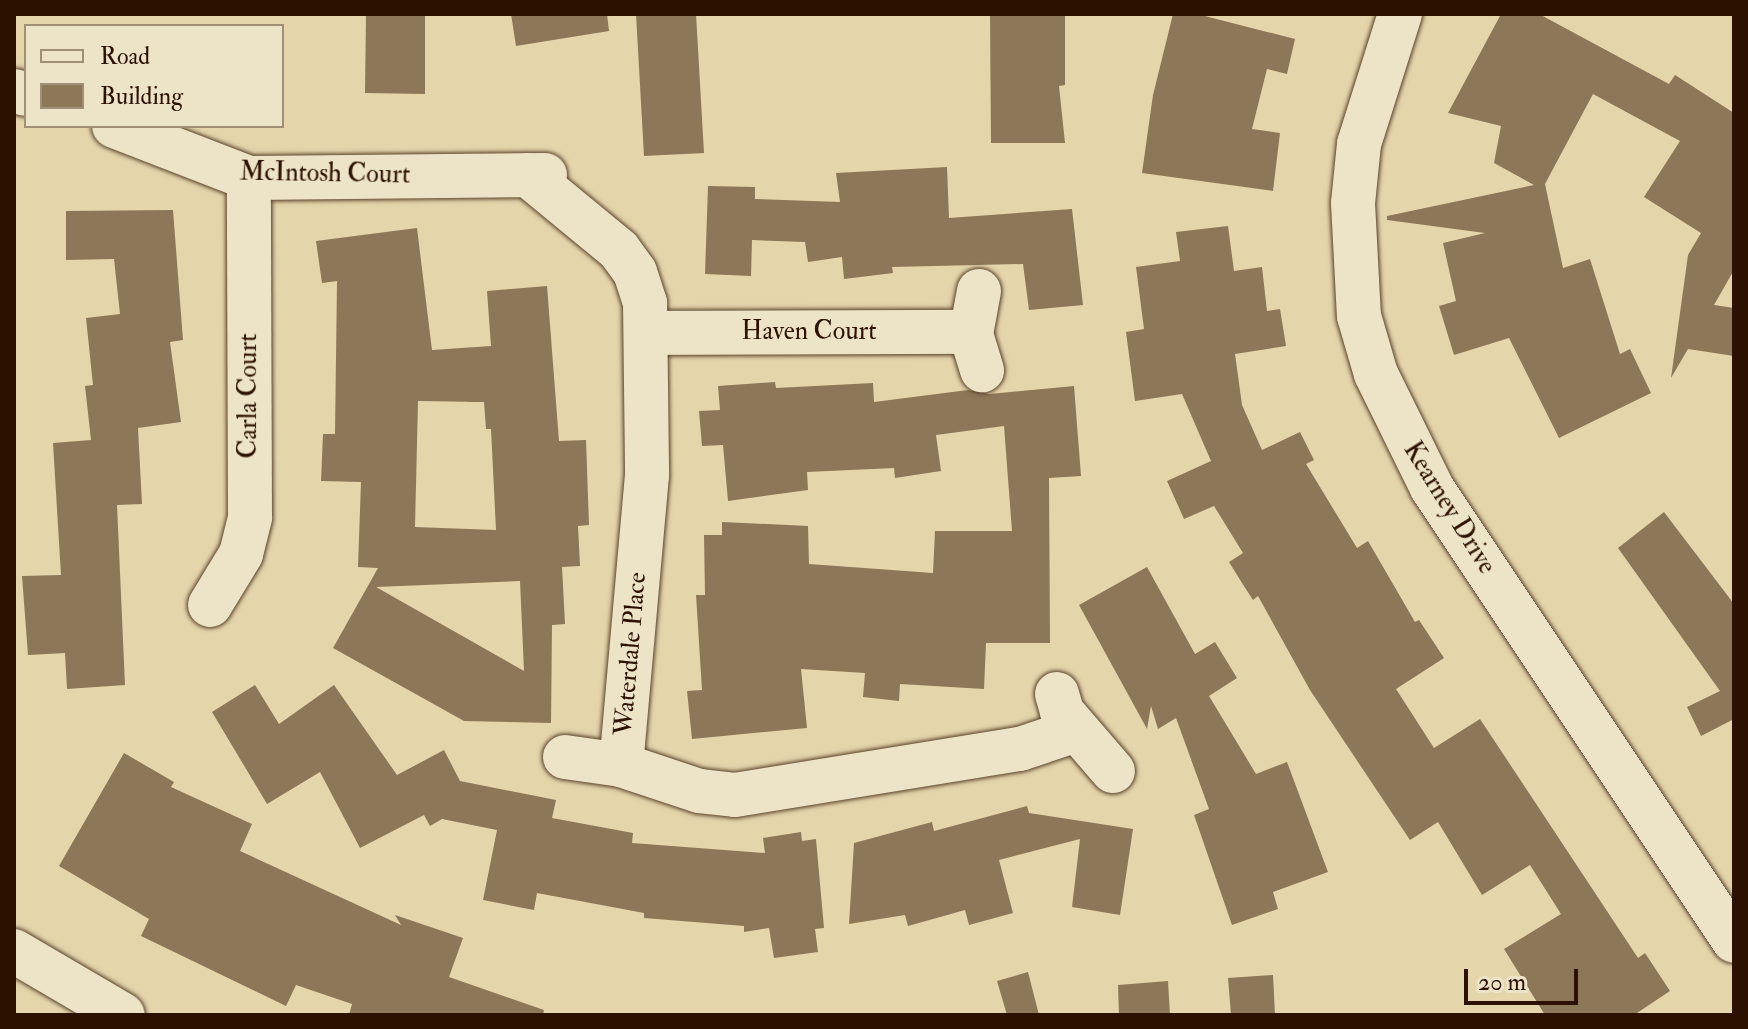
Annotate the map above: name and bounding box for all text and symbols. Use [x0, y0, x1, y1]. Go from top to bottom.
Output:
legend [24, 24, 284, 128]
text: Road [100, 41, 150, 72]
text: Building [100, 81, 183, 112]
street label: McIntosh Court [239, 157, 411, 191]
street label: Haven Court [741, 316, 877, 348]
street label: Carla Court [233, 333, 265, 459]
street label: Kearney Drive [1396, 436, 1502, 580]
street label: Waterdale Place [608, 571, 654, 737]
scale bar [1468, 953, 1582, 1003]
text: 20 m [1478, 967, 1526, 998]

